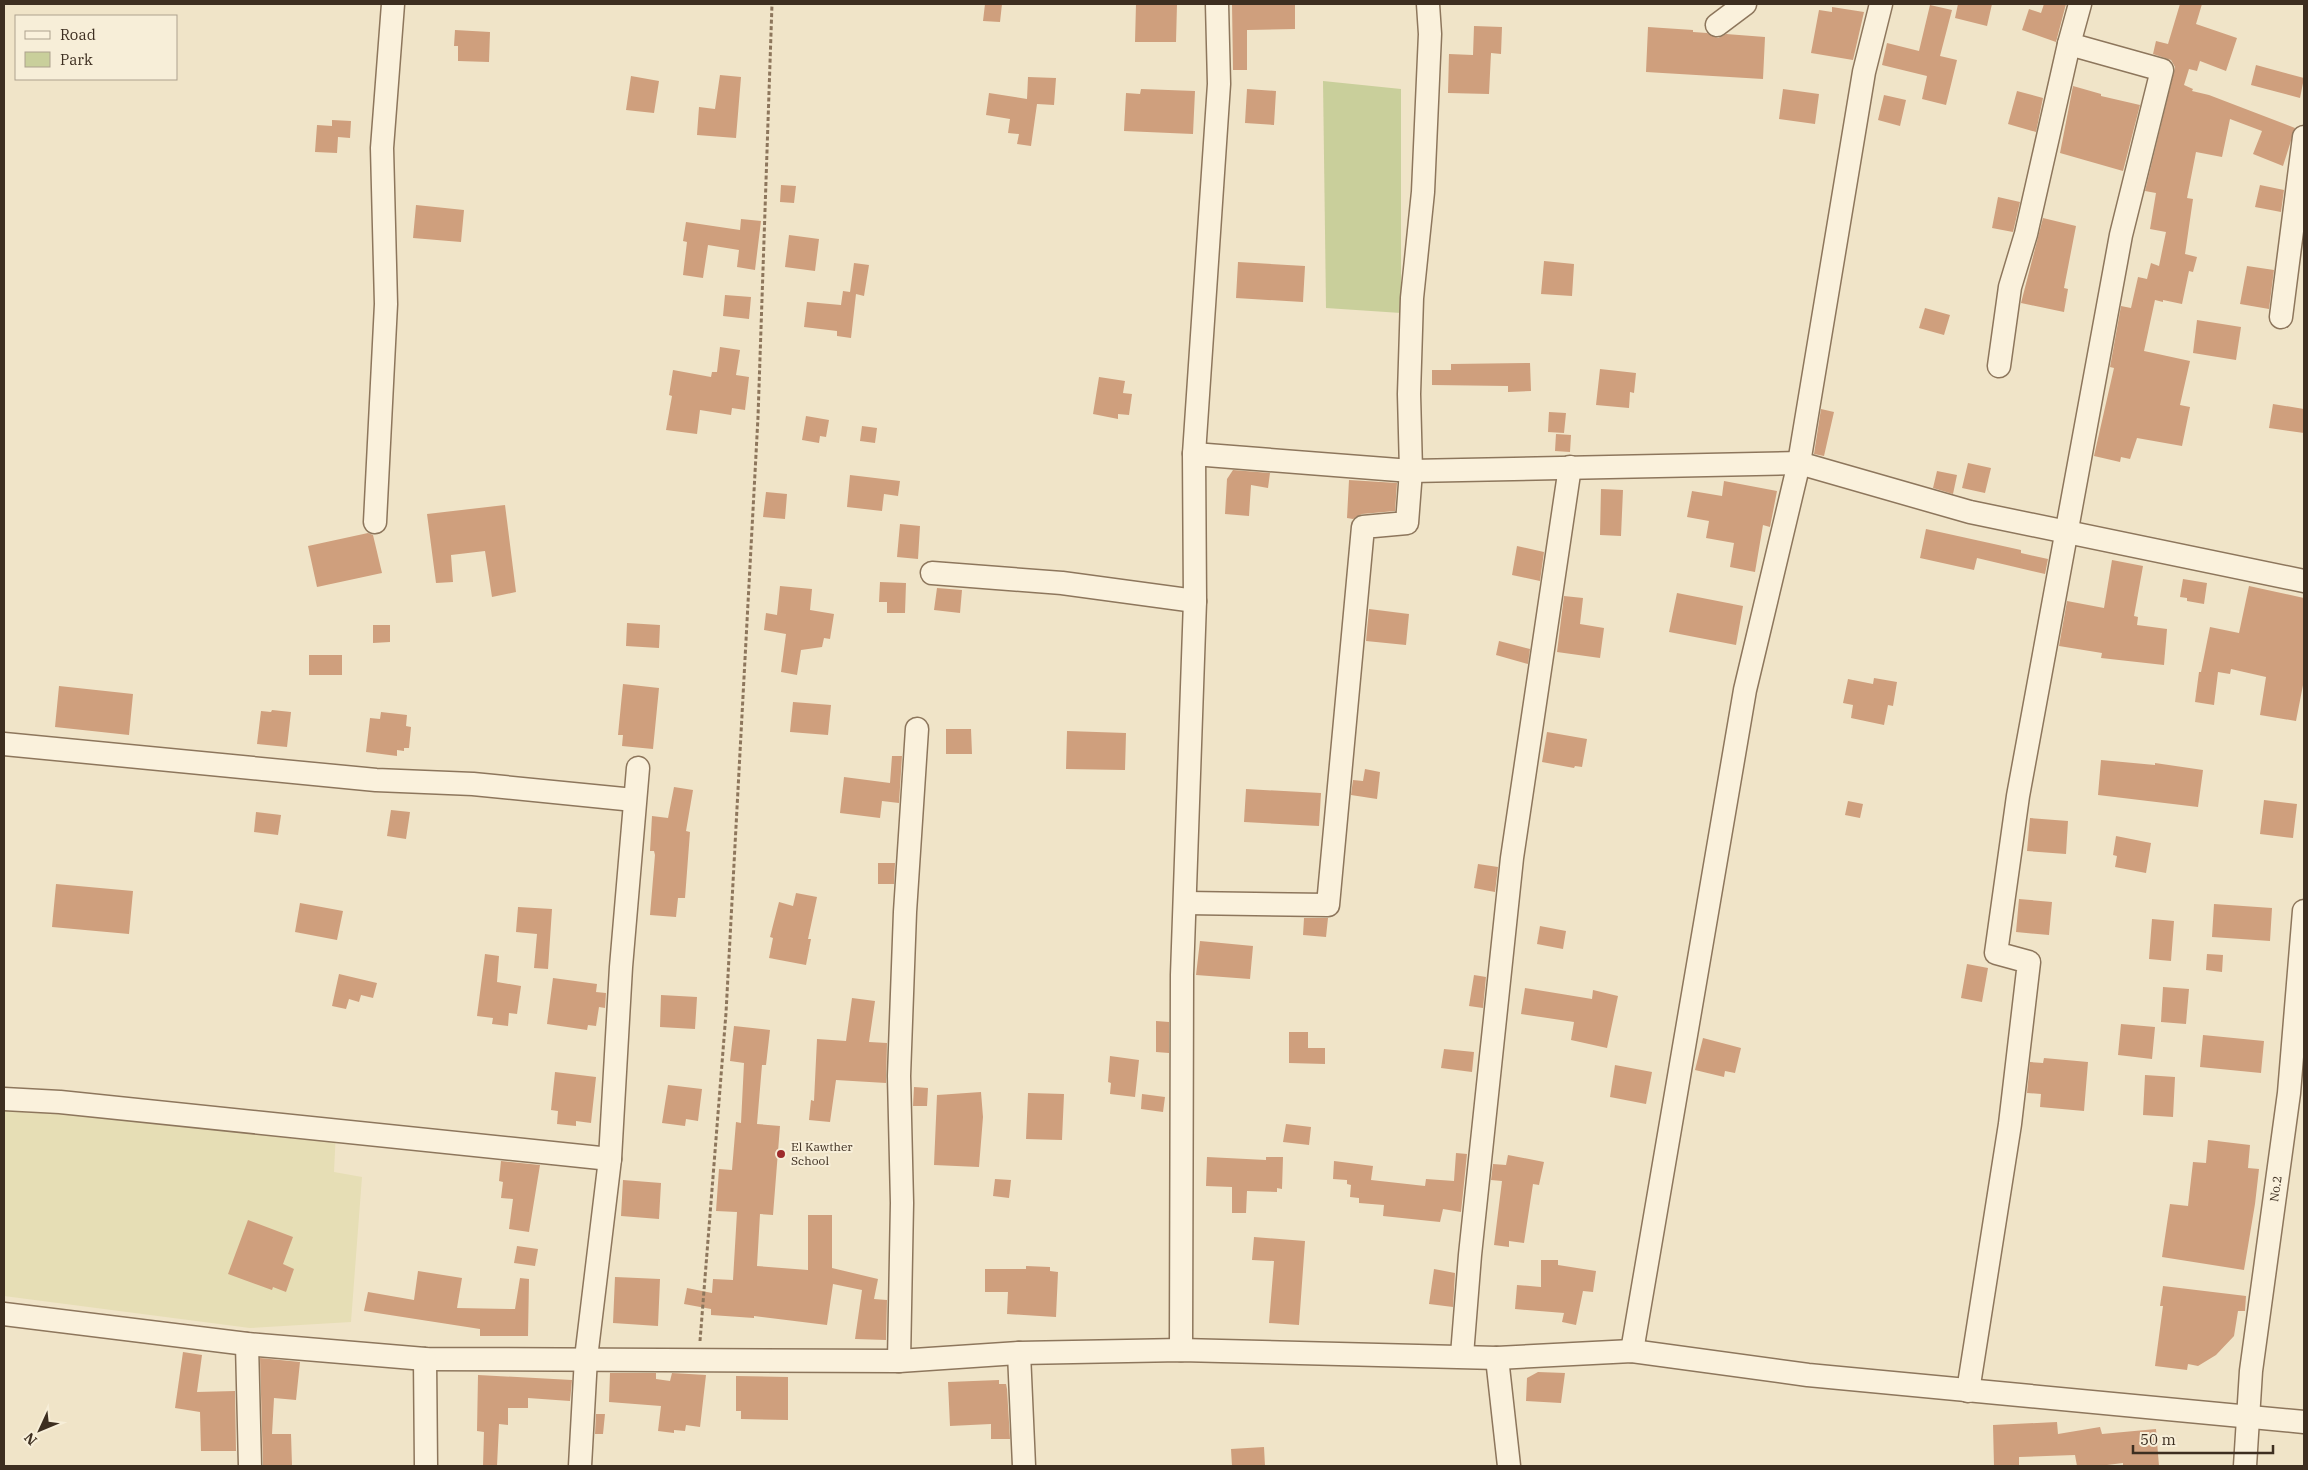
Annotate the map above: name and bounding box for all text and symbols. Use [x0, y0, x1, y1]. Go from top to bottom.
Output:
legend [15, 15, 178, 80]
text: Road [60, 25, 96, 44]
text: Park [60, 50, 93, 69]
place label: El Kawther School [791, 1139, 853, 1168]
marker: El Kawther School [775, 1148, 787, 1160]
street label: No.2 [2266, 1175, 2285, 1203]
north arrow [15, 1405, 65, 1455]
scale bar [2133, 1422, 2273, 1454]
text: N [20, 1429, 41, 1449]
text: 50 m [2140, 1430, 2176, 1449]

